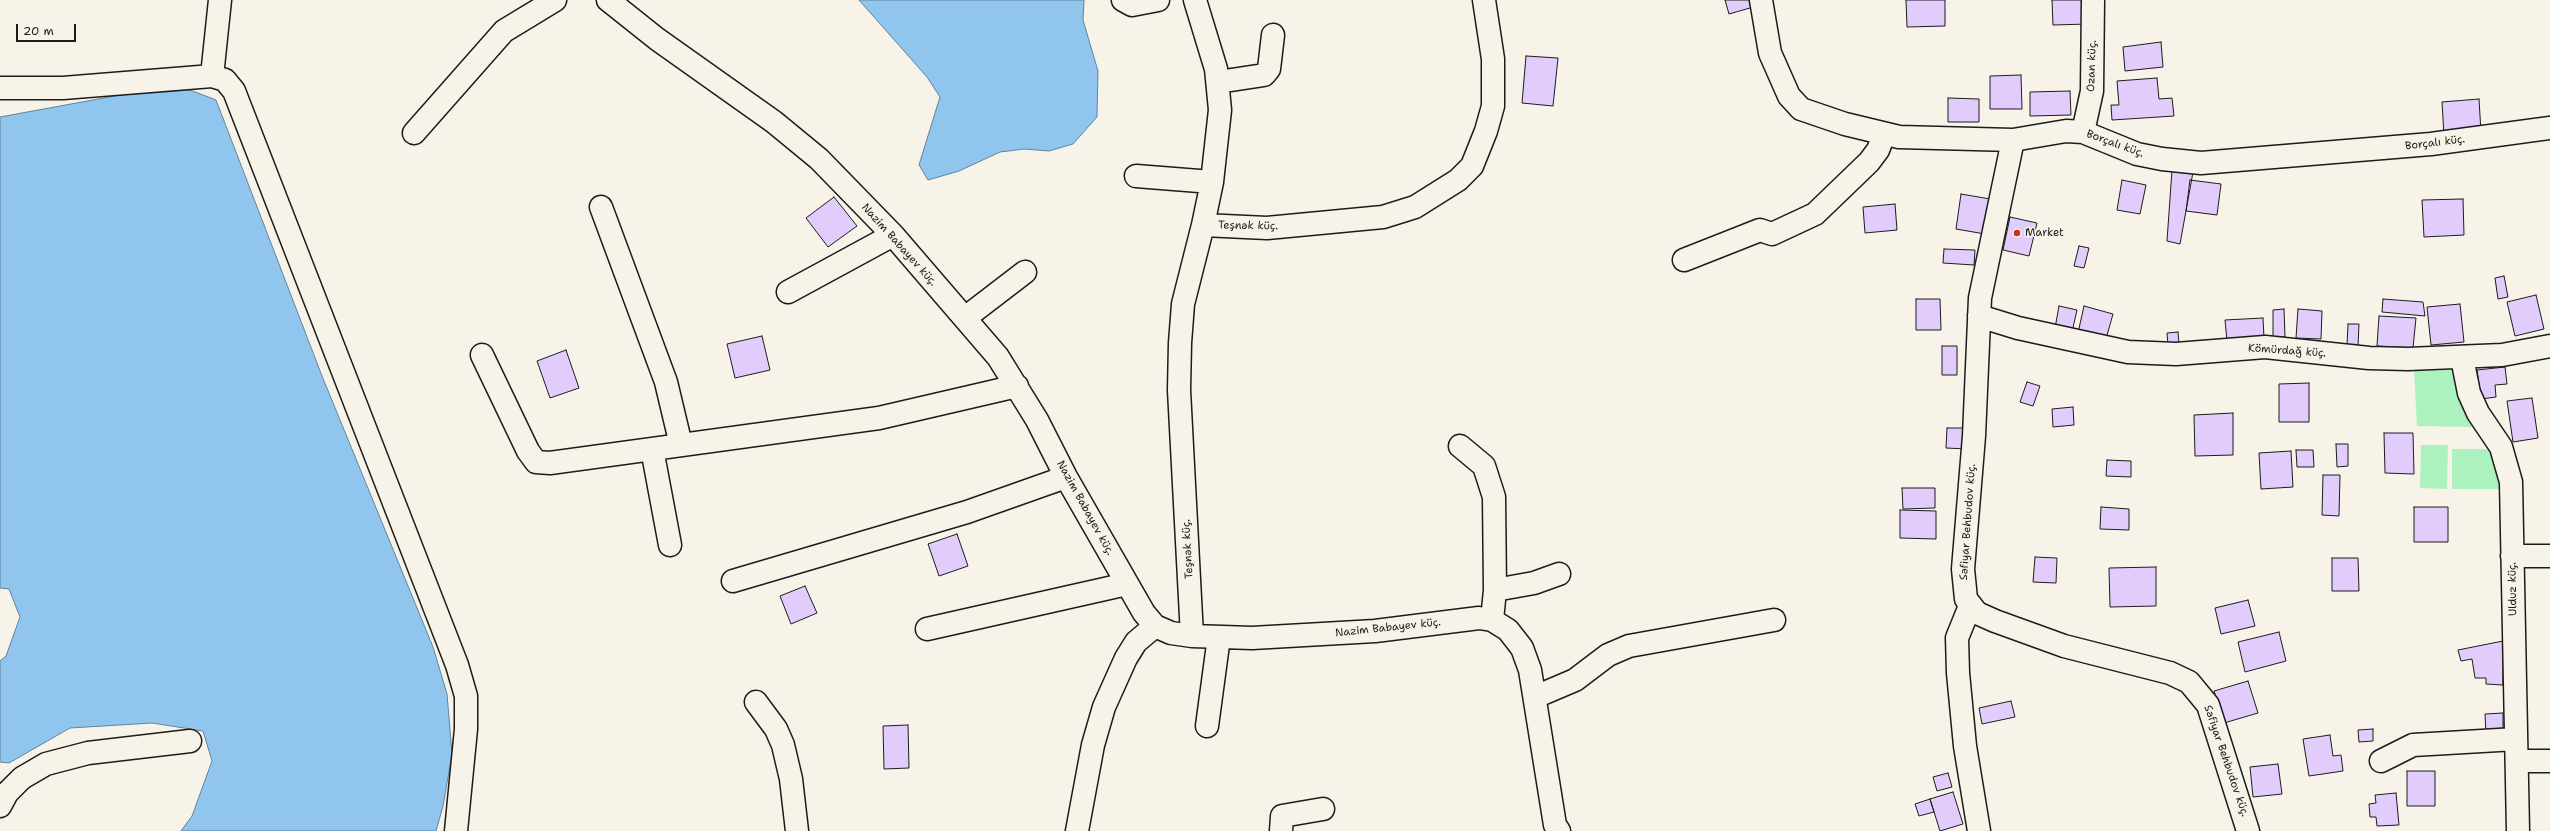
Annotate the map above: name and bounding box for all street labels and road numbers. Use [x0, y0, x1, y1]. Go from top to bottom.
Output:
street label: Ozan küç. [2085, 40, 2099, 92]
street label: Borçalı küç. [2084, 127, 2146, 161]
street label: Borçalı küç. [2404, 133, 2466, 153]
street label: Nazim Babayev küç. [859, 201, 939, 289]
street label: Teşnək küç. [1218, 219, 1278, 233]
street label: Kömürdağ küç. [2247, 342, 2327, 360]
street label: Nazim Babayev küç. [1053, 458, 1117, 558]
street label: Səfiyar Behbudov küç. [1957, 463, 1979, 581]
street label: Teşnək küç. [1180, 519, 1196, 579]
street label: Ulduz küç. [2506, 562, 2520, 616]
street label: Nazim Babayev küç. [1334, 616, 1442, 640]
street label: Səfiyar Behbudov küç. [2201, 704, 2251, 818]

